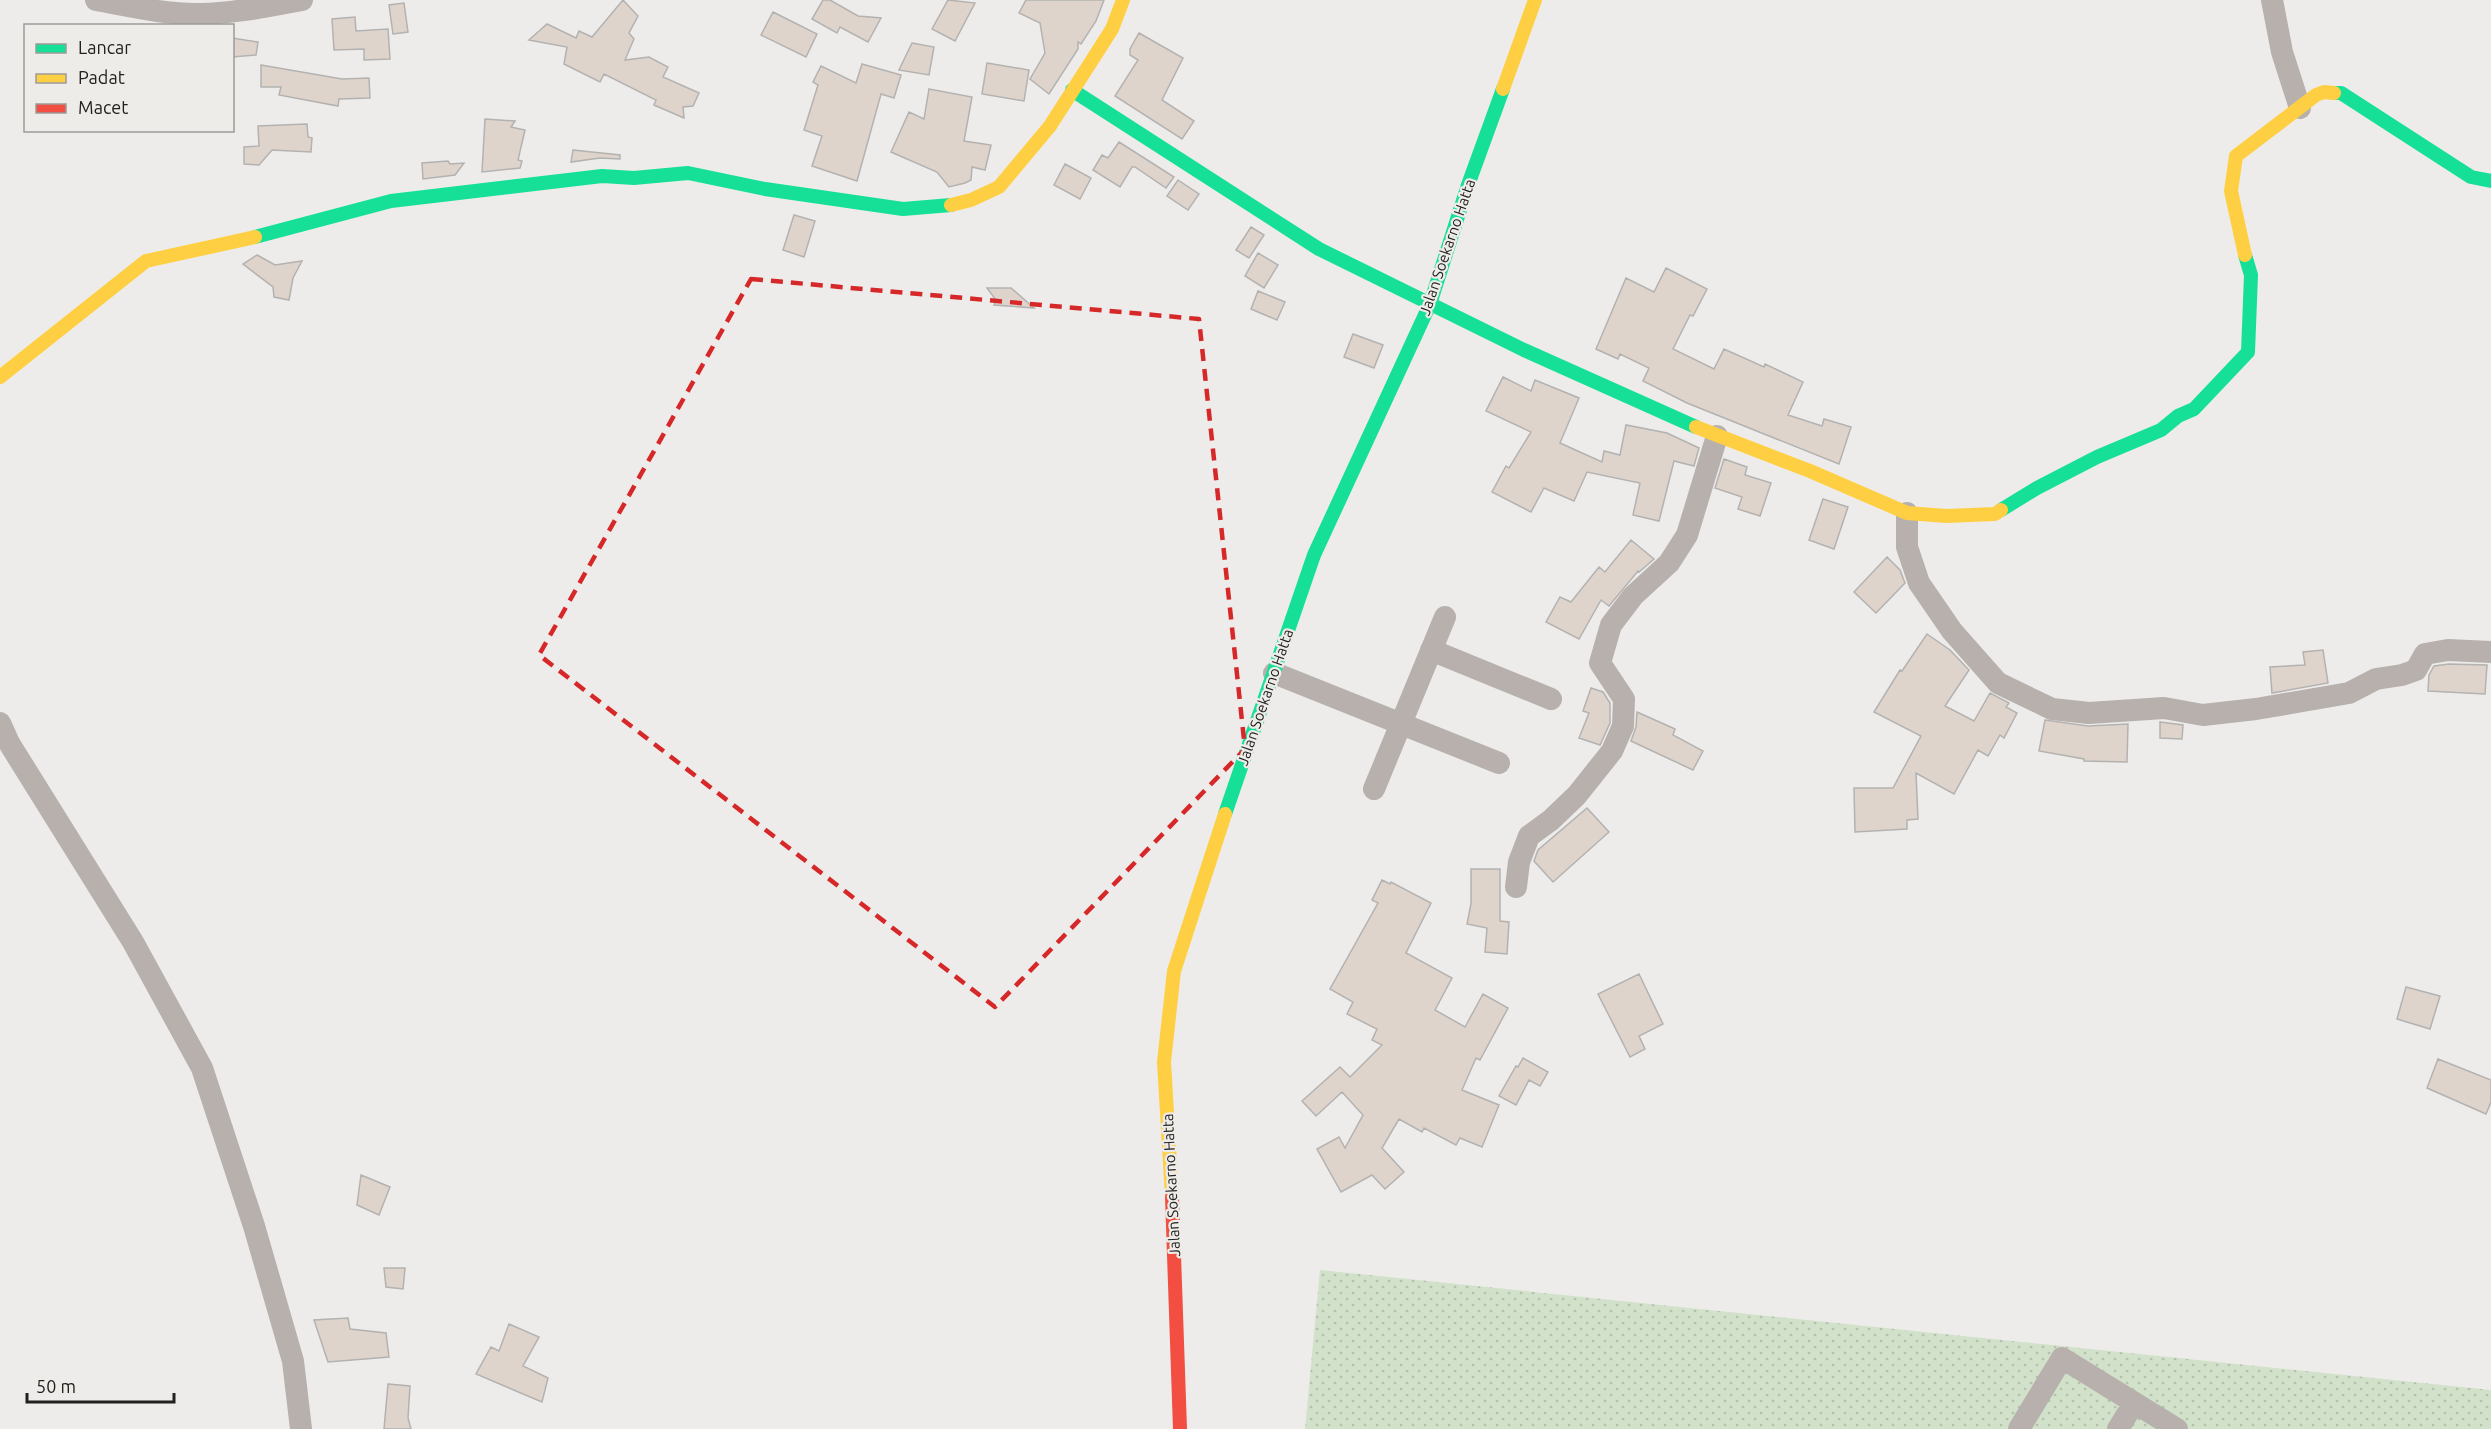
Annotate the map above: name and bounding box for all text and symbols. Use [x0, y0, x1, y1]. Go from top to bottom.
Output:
legend [24, 24, 234, 132]
text: Lancar [78, 37, 131, 57]
text: Padat [78, 67, 125, 87]
text: Macet [78, 97, 128, 117]
street label: Jalan Soekarno Hatta [1416, 177, 1478, 317]
street label: Jalan Soekarno Hatta [1234, 627, 1296, 767]
street label: Jalan Soekarno Hatta [1159, 1113, 1183, 1257]
scale bar [27, 1366, 174, 1404]
text: 50 m [36, 1376, 76, 1396]

